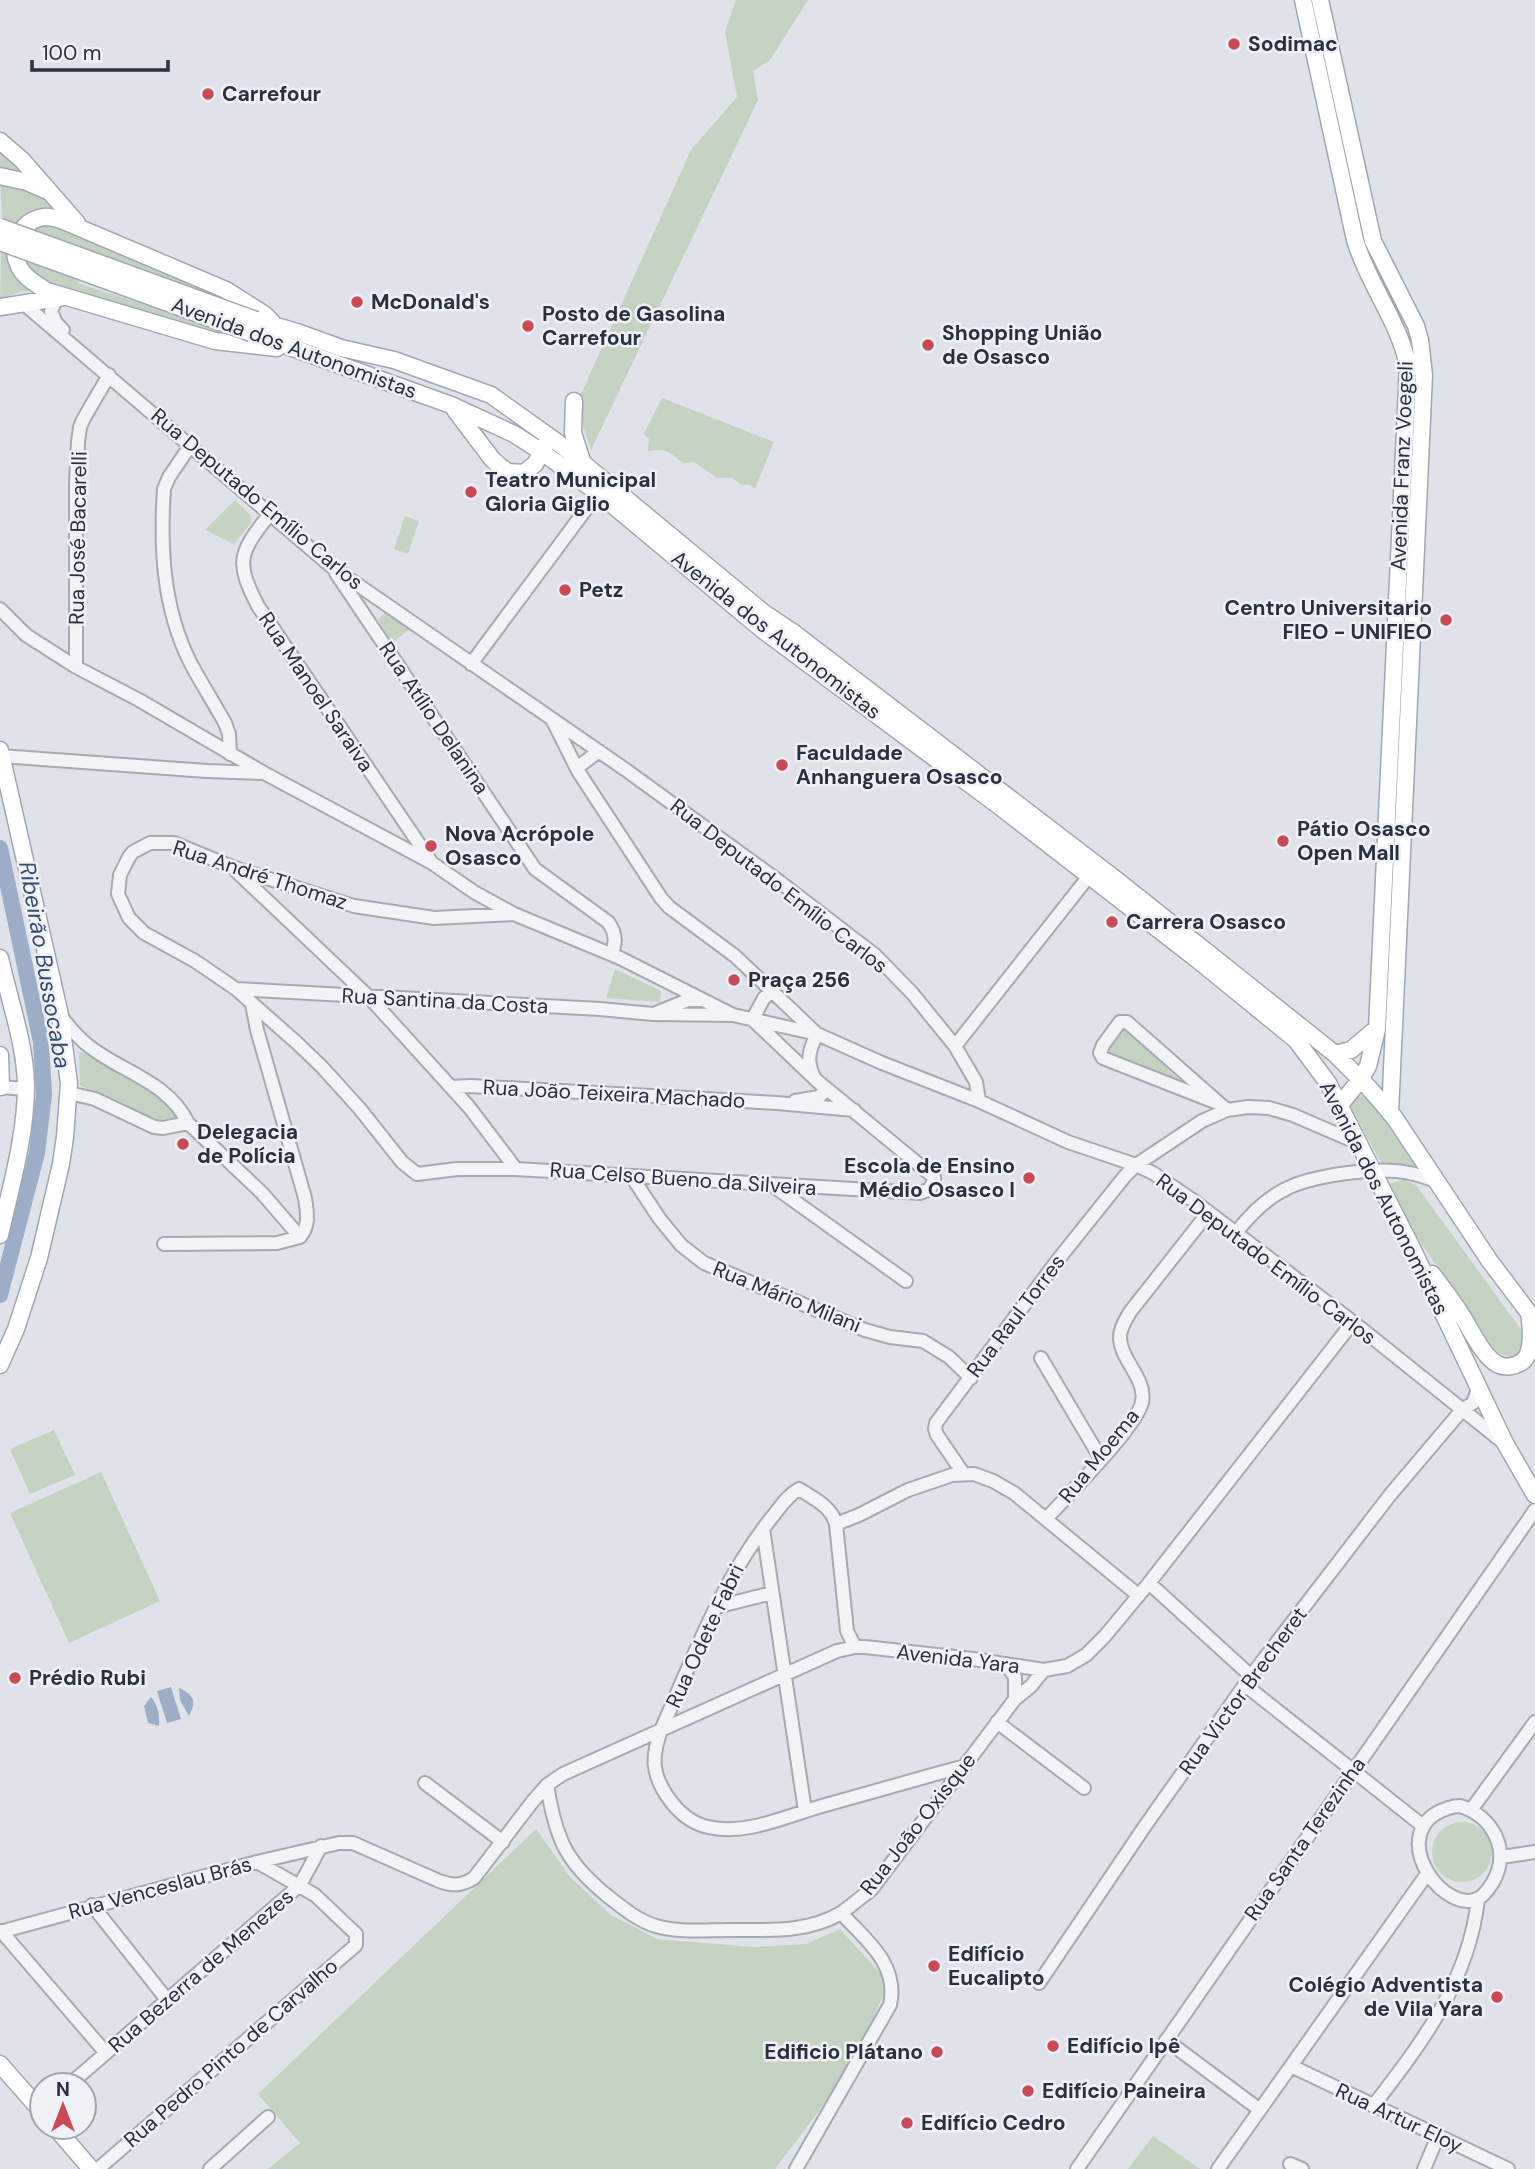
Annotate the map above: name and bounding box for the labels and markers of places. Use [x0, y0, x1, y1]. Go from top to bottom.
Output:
place label: Sodimac [1248, 30, 1338, 58]
marker: Sodimac [1226, 36, 1242, 52]
place label: Carrefour [222, 80, 322, 108]
marker: Carrefour [200, 86, 216, 102]
place label: McDonald's [371, 288, 490, 316]
marker: McDonald's [349, 294, 365, 310]
place label: Posto de Gasolina Carrefour [542, 300, 725, 352]
marker: Posto de Gasolina Carrefour [520, 318, 536, 334]
place label: Shopping União de Osasco [942, 319, 1102, 371]
marker: Shopping União de Osasco [920, 337, 936, 353]
place label: Teatro Municipal Gloria Giglio [485, 466, 656, 518]
marker: Teatro Municipal Gloria Giglio [463, 484, 479, 500]
place label: Petz [579, 576, 623, 604]
marker: Petz [557, 582, 573, 598]
place label: Centro Universitario FIEO - UNIFIEO [1224, 594, 1432, 646]
marker: Centro Universitario FIEO - UNIFIEO [1438, 612, 1454, 628]
place label: Faculdade Anhanguera Osasco [796, 739, 1003, 791]
marker: Faculdade Anhanguera Osasco [774, 757, 790, 773]
place label: Pátio Osasco Open Mall [1297, 815, 1431, 867]
place label: Nova Acrópole Osasco [445, 820, 594, 872]
marker: Pátio Osasco Open Mall [1275, 833, 1291, 849]
marker: Nova Acrópole Osasco [423, 838, 439, 854]
place label: Carrera Osasco [1126, 908, 1286, 936]
marker: Carrera Osasco [1104, 914, 1120, 930]
place label: Praça 256 [748, 966, 850, 994]
marker: Praça 256 [726, 972, 742, 988]
place label: Delegacia de Polícia [197, 1118, 298, 1170]
marker: Delegacia de Polícia [175, 1136, 191, 1152]
place label: Escola de Ensino Médio Osasco I [844, 1152, 1015, 1204]
marker: Escola de Ensino Médio Osasco I [1021, 1170, 1037, 1186]
place label: Prédio Rubi [29, 1664, 146, 1692]
marker: Prédio Rubi [7, 1670, 23, 1686]
place label: Edifício Eucalipto [948, 1940, 1045, 1992]
marker: Edifício Eucalipto [926, 1958, 942, 1974]
place label: Colégio Adventista de Vila Yara [1288, 1971, 1483, 2023]
marker: Colégio Adventista de Vila Yara [1489, 1989, 1505, 2005]
place label: Edifício Ipê [1067, 2032, 1181, 2060]
place label: Edificio Plátano [764, 2038, 923, 2066]
marker: Edifício Ipê [1045, 2038, 1061, 2054]
marker: Edificio Plátano [929, 2044, 945, 2060]
place label: Edifício Paineira [1042, 2077, 1206, 2105]
marker: Edifício Paineira [1020, 2083, 1036, 2099]
place label: Edifício Cedro [921, 2109, 1066, 2137]
marker: Edifício Cedro [899, 2115, 915, 2131]

